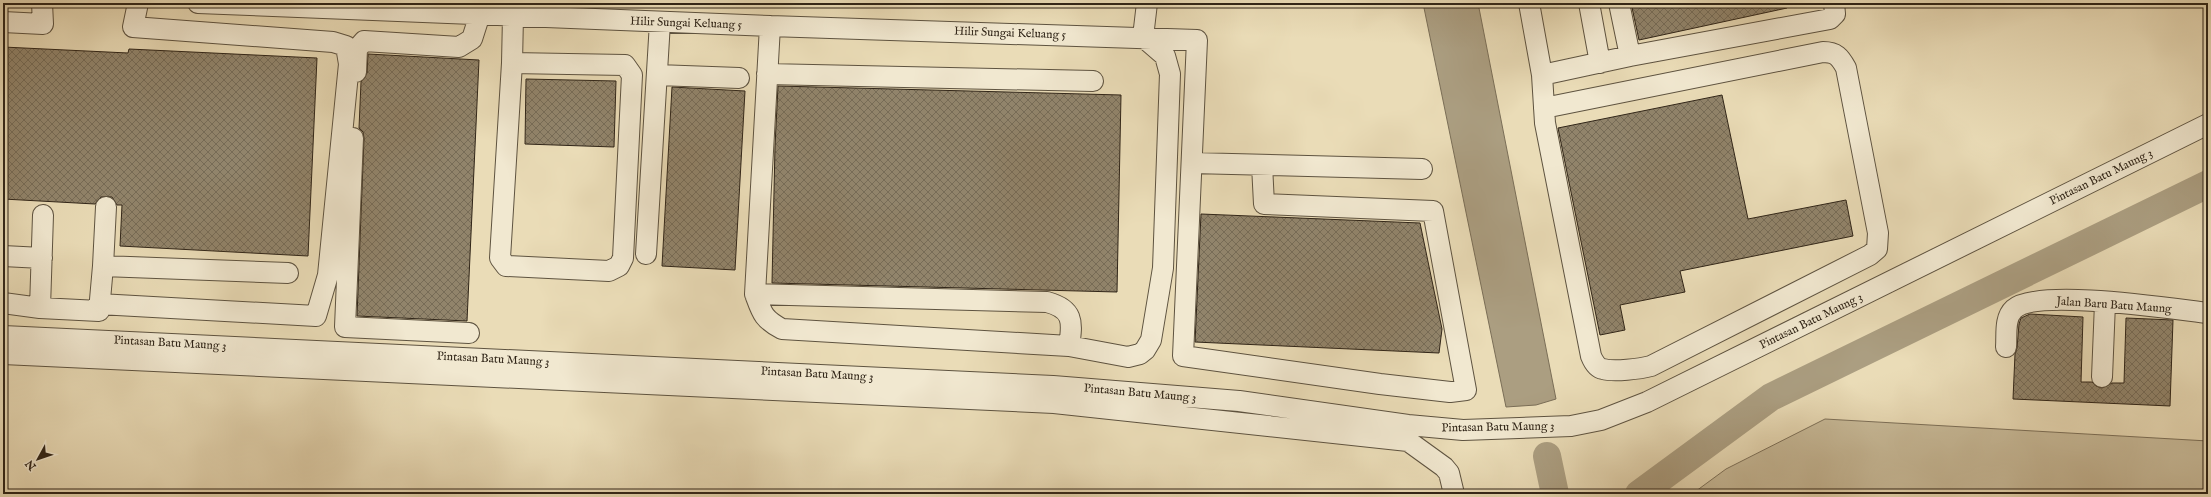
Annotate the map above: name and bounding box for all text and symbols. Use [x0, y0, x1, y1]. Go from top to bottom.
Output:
street label: Hilir Sungai Keluang 5 [630, 14, 743, 32]
street label: Hilir Sungai Keluang 5 [954, 24, 1067, 42]
street label: Pintasan Batu Maung 3 [2047, 145, 2155, 209]
street label: Pintasan Batu Maung 3 [1757, 289, 1865, 353]
street label: Jalan Baru Batu Maung [2054, 293, 2173, 318]
street label: Pintasan Batu Maung 3 [113, 333, 227, 353]
street label: Pintasan Batu Maung 3 [436, 349, 550, 369]
street label: Pintasan Batu Maung 3 [760, 364, 874, 384]
street label: Pintasan Batu Maung 3 [1083, 381, 1197, 405]
street label: Pintasan Batu Maung 3 [1441, 419, 1555, 435]
north arrow [18, 439, 58, 479]
text: N [22, 456, 40, 474]

